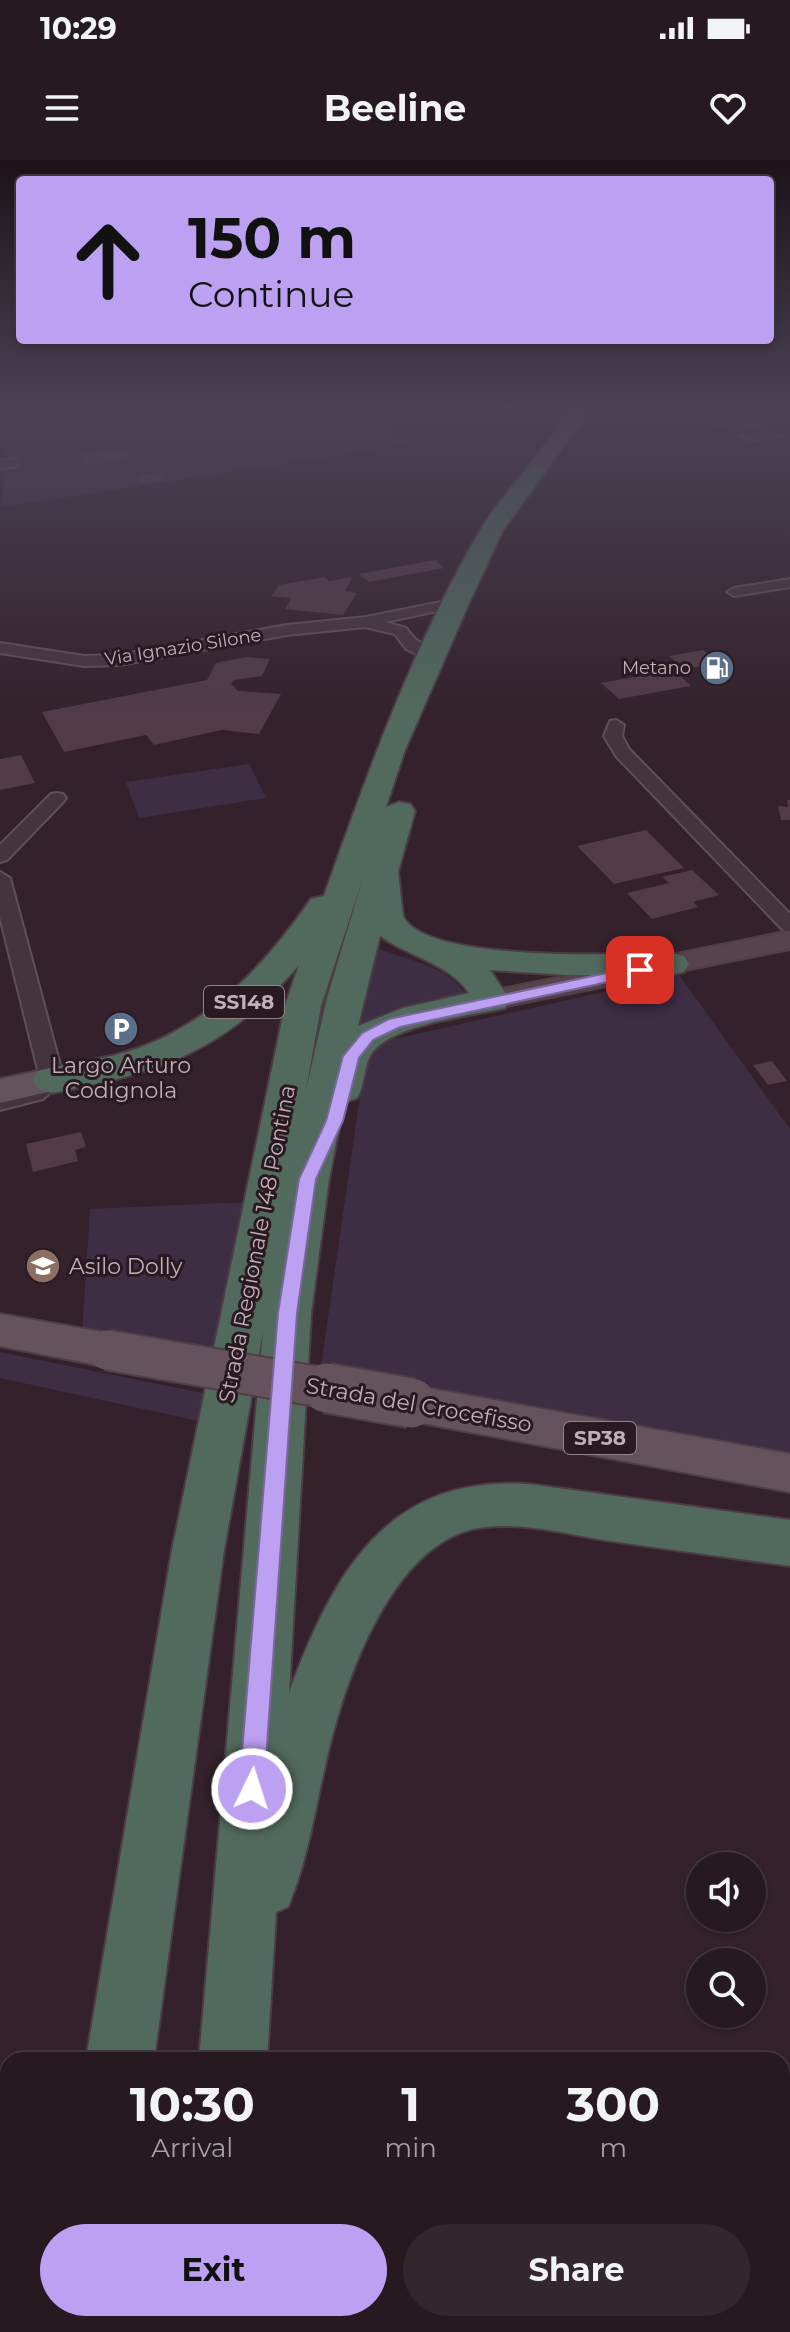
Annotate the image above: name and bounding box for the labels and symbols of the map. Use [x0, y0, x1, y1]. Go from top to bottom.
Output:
street label: Via Ignazio Silone [103, 624, 263, 670]
fuel station icon: Metano [698, 649, 736, 687]
place label: Metano [622, 657, 691, 679]
pin [606, 936, 674, 1004]
road number: SS148 [204, 986, 284, 1018]
parking icon: Largo Arturo Codignola [102, 1010, 140, 1048]
place label: Largo Arturo Codignola [51, 1052, 191, 1104]
street label: Strada Regionale 148 Pontina [213, 1083, 301, 1405]
school or university icon: Asilo Dolly [24, 1247, 62, 1285]
place label: Asilo Dolly [69, 1253, 183, 1280]
street label: Strada del Crocefisso [304, 1372, 534, 1438]
road number: SP38 [564, 1422, 636, 1454]
position arrow [210, 1747, 294, 1831]

